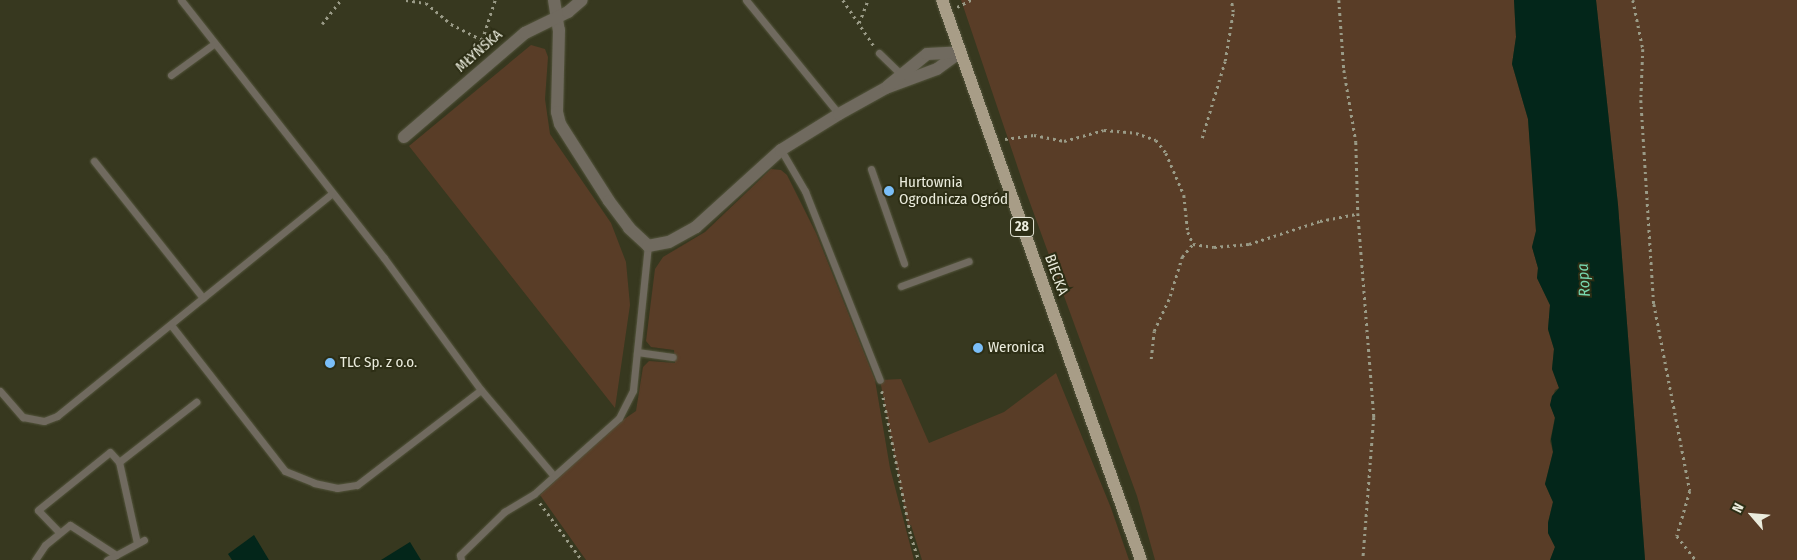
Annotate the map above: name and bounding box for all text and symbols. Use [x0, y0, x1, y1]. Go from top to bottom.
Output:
street label: MŁYŃSKA [452, 26, 506, 76]
place label: Hurtownia Ogrodnicza Ogród [899, 173, 1008, 208]
marker: Hurtownia Ogrodnicza Ogród [883, 185, 895, 197]
road number: 28 [1010, 216, 1034, 238]
street label: BIECKA [1040, 252, 1072, 298]
water label: Ropa [1573, 263, 1595, 297]
place label: Weronica [988, 339, 1045, 357]
marker: Weronica [972, 342, 984, 354]
place label: TLC Sp. z o.o. [340, 354, 417, 372]
marker: TLC Sp. z o.o. [324, 357, 336, 369]
north arrow [1727, 490, 1777, 540]
text: N [1729, 500, 1748, 516]

